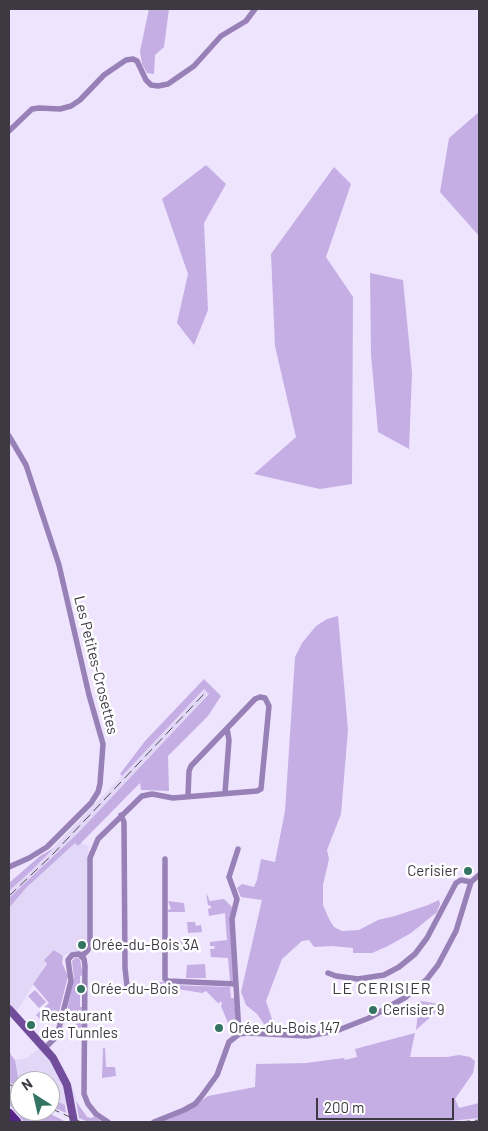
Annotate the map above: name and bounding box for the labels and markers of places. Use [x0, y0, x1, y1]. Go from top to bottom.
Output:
place label: Cerisier [407, 862, 458, 880]
marker: Cerisier [462, 865, 474, 877]
place label: Orée-du-Bois 3A [92, 936, 199, 954]
marker: Orée-du-Bois 3A [76, 939, 88, 951]
place label: Orée-du-Bois [91, 980, 178, 998]
marker: Orée-du-Bois [75, 983, 87, 995]
place label: Cerisier 9 [383, 1001, 445, 1019]
marker: Cerisier 9 [367, 1004, 379, 1016]
place label: Restaurant des Tunnles [41, 1007, 118, 1042]
marker: Restaurant des Tunnles [25, 1019, 37, 1031]
place label: Orée-du-Bois 147 [229, 1019, 340, 1037]
marker: Orée-du-Bois 147 [213, 1022, 225, 1034]

